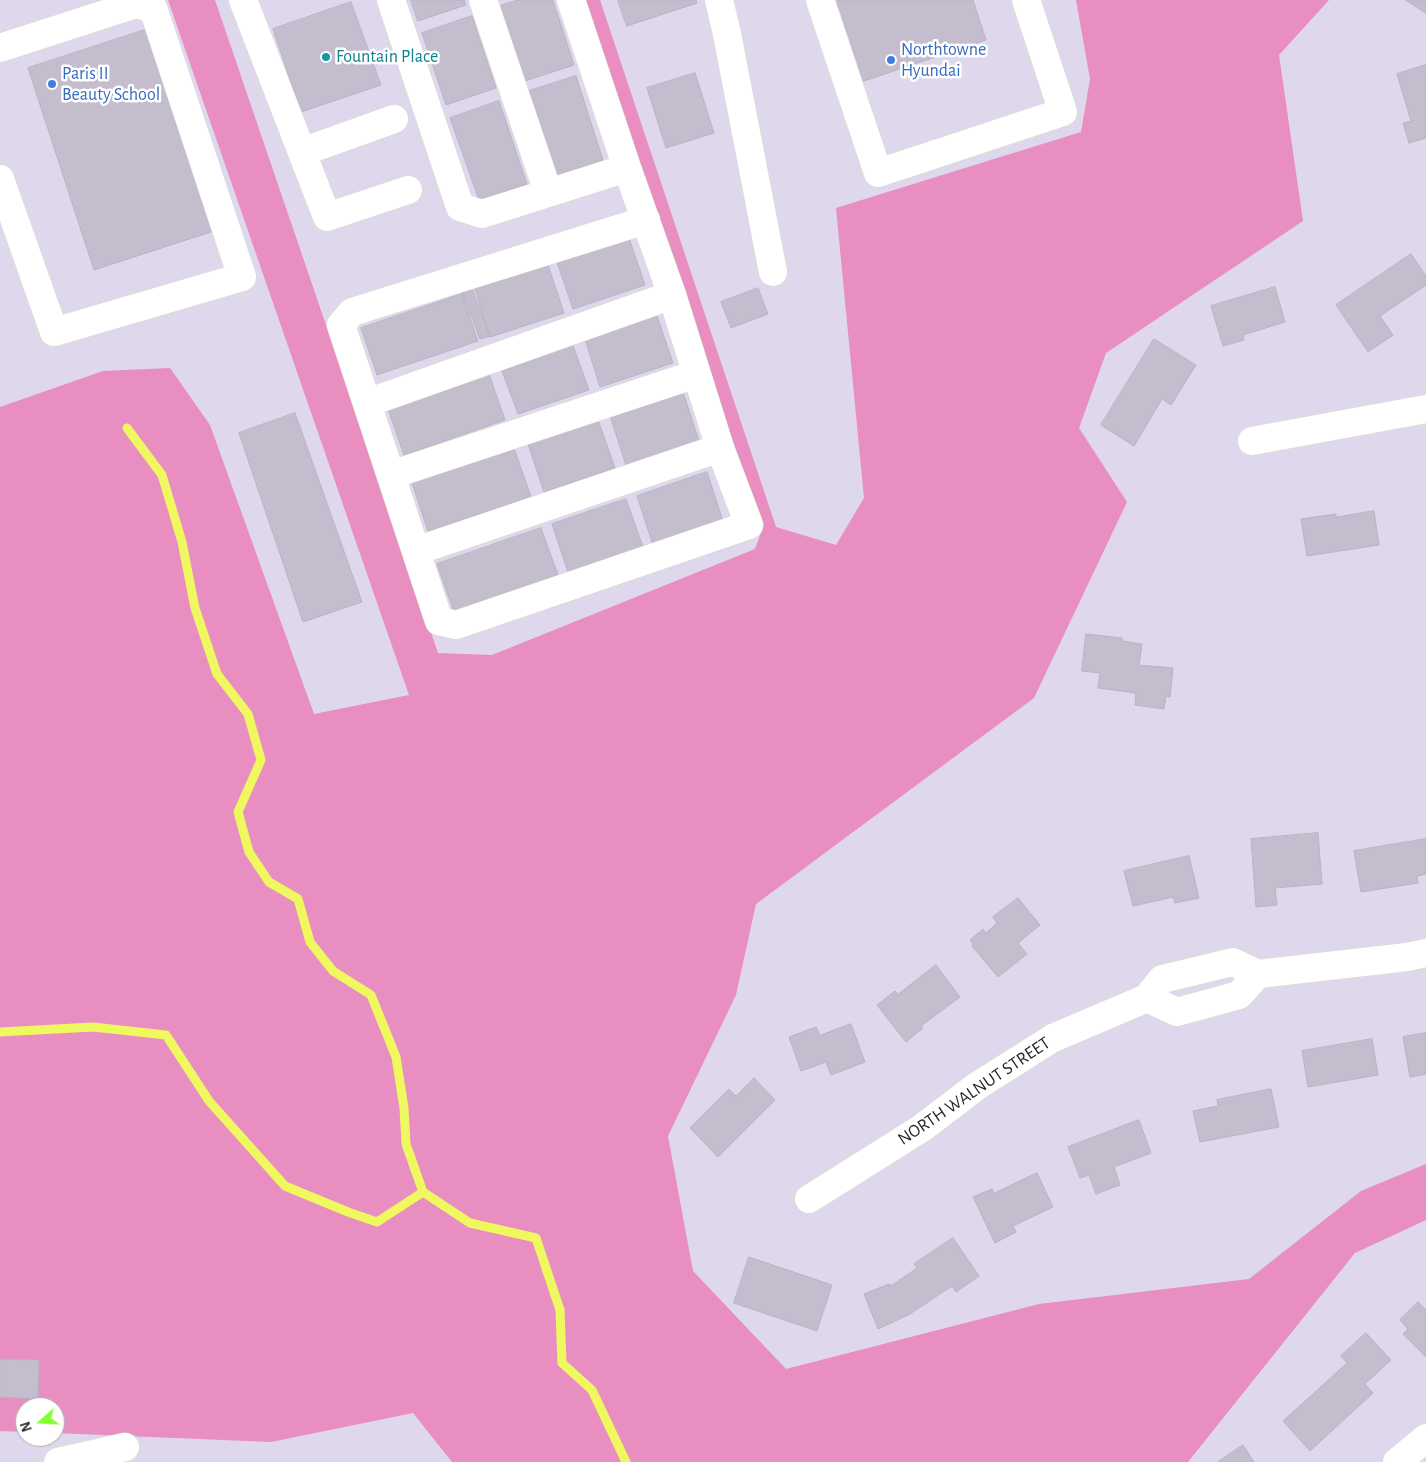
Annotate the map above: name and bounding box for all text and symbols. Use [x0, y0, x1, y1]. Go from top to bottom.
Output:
place label: Northtowne Hyundai [901, 39, 986, 82]
place label: Fountain Place [336, 46, 438, 68]
marker: Fountain Place [320, 51, 332, 63]
marker: Northtowne Hyundai [885, 54, 897, 66]
place label: Paris II Beauty School [62, 63, 160, 106]
marker: Paris II Beauty School [46, 78, 58, 90]
street label: NORTH WALNUT STREET [894, 1032, 1054, 1150]
north arrow [15, 1397, 65, 1447]
text: N [19, 1420, 35, 1433]

